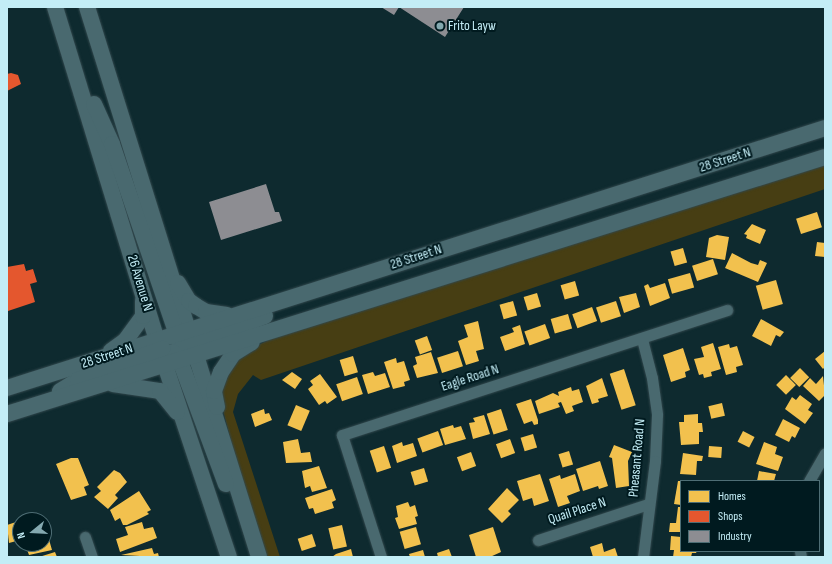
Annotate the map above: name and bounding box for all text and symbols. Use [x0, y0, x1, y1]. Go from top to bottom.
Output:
place label: Frito Layw [448, 18, 496, 34]
marker: Frito Layw [435, 21, 445, 31]
street label: 28 Street N [697, 144, 753, 176]
street label: 28 Street N [388, 241, 444, 273]
street label: 26 Avenue N [124, 253, 156, 313]
street label: 28 Street N [79, 340, 135, 372]
street label: Eagle Road N [439, 361, 501, 395]
street label: Pheasant Road N [625, 418, 649, 498]
legend [680, 480, 820, 552]
text: Homes [718, 489, 746, 504]
street label: Quail Place N [546, 494, 608, 528]
text: Shops [718, 509, 743, 524]
north arrow [12, 512, 52, 552]
text: Industry [718, 529, 752, 544]
text: N [14, 531, 28, 540]

